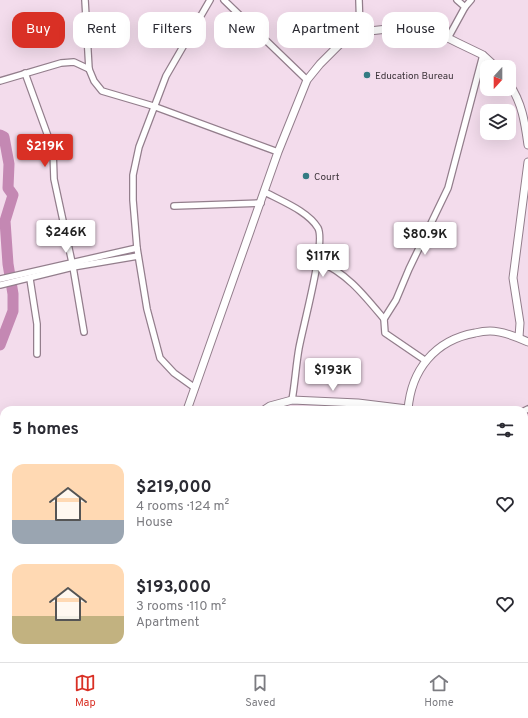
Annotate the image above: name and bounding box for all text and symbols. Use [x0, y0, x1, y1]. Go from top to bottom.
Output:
chip: Buy [12, 12, 65, 48]
chip: Rent [73, 12, 130, 48]
chip: Filters [138, 12, 206, 48]
chip: New [214, 12, 269, 48]
chip: Apartment [277, 12, 374, 48]
chip: House [382, 12, 449, 48]
north arrow [480, 60, 516, 96]
map controls [480, 60, 516, 140]
marker: Education Bureau [362, 70, 372, 80]
place label: Education Bureau [375, 70, 454, 83]
button: layers [480, 104, 516, 140]
pin: $219K [17, 134, 73, 168]
text: $219K [26, 139, 64, 155]
marker: Court [301, 171, 311, 181]
place label: Court [314, 171, 340, 184]
pin: $246K [38, 220, 94, 254]
pin: $80.9K [392, 222, 458, 256]
text: $246K [45, 225, 87, 241]
text: $80.9K [403, 227, 447, 243]
pin: $117K [295, 244, 351, 278]
text: $117K [306, 249, 340, 265]
pin: $193K [305, 358, 361, 392]
text: $193K [314, 363, 352, 379]
text: 5 homes [12, 419, 79, 441]
icon: filters [494, 419, 516, 441]
text: $219,000 [136, 477, 212, 499]
icon: home [44, 480, 92, 528]
icon: heart [494, 493, 516, 515]
text: 4 rooms · 124 m² [136, 499, 229, 515]
text: House [136, 515, 173, 531]
text: $193,000 [136, 577, 211, 599]
icon: home [44, 580, 92, 628]
icon: heart [494, 593, 516, 615]
text: 3 rooms · 110 m² [136, 599, 226, 615]
text: Apartment [136, 615, 199, 631]
tab: Map [74, 672, 96, 710]
tab: Saved [245, 672, 276, 710]
tab: Home [424, 672, 454, 710]

